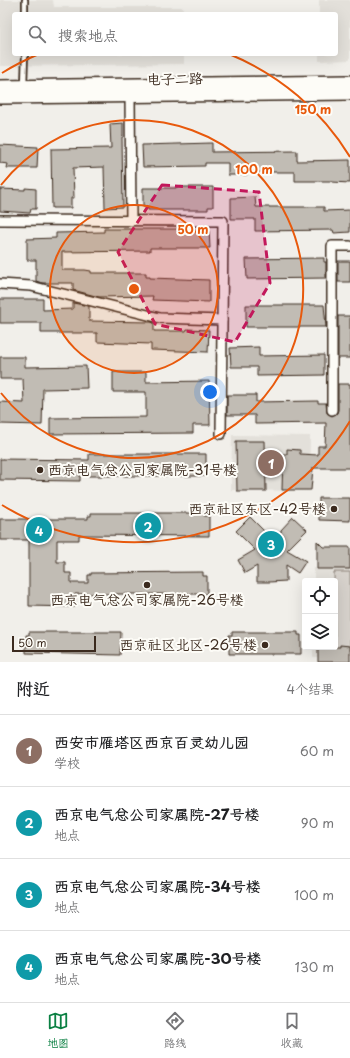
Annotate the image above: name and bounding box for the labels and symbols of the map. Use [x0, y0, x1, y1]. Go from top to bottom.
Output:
street label: 电子二路 [147, 68, 203, 89]
text: 150 m [295, 100, 331, 118]
text: 100 m [235, 160, 273, 178]
text: 50 m [177, 220, 209, 238]
centre of rings [127, 282, 141, 296]
your location [200, 382, 220, 402]
pin: 1 [258, 448, 284, 478]
place label: 西京电气总公司家属院-31号楼 [48, 459, 237, 480]
marker: 西京电气总公司家属院-31号楼 [35, 465, 45, 475]
place label: 西京社区东区-42号楼 [189, 498, 326, 519]
marker: 西京社区东区-42号楼 [329, 504, 339, 514]
pin: 2 [135, 511, 161, 541]
pin: 4 [26, 515, 52, 545]
pin: 3 [258, 529, 284, 559]
marker: 西京电气总公司家属院-26号楼 [142, 580, 152, 590]
place label: 西京电气总公司家属院-26号楼 [50, 589, 244, 610]
scale bar [12, 634, 96, 653]
place label: 西京社区北区-26号楼 [119, 634, 257, 655]
marker: 西京社区北区-26号楼 [260, 640, 270, 650]

